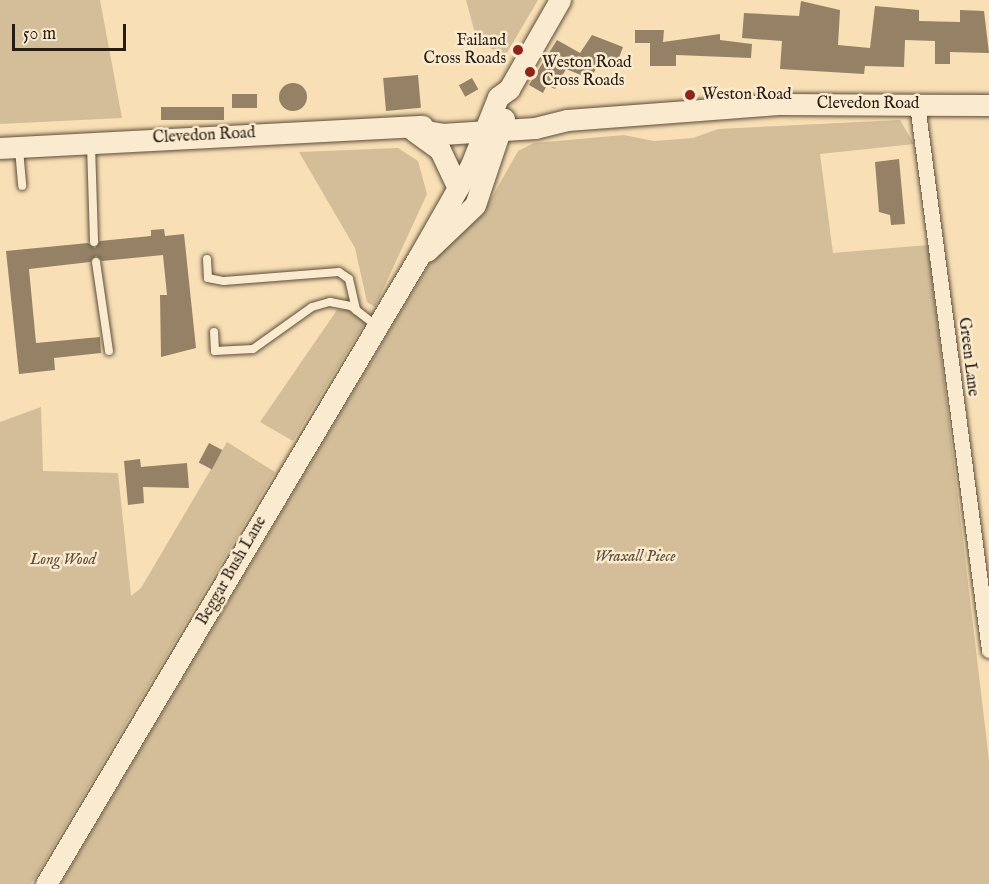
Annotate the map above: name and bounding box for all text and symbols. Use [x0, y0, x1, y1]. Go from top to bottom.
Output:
scale bar [15, 12, 129, 50]
text: 50 m [23, 23, 56, 46]
place label: Failand Cross Roads [424, 31, 506, 69]
marker: Failand Cross Roads [511, 43, 525, 57]
place label: Weston Road Cross Roads [542, 53, 632, 91]
marker: Weston Road Cross Roads [523, 65, 537, 79]
place label: Weston Road [702, 85, 792, 105]
marker: Weston Road [683, 88, 697, 102]
street label: Clevedon Road [817, 94, 919, 114]
street label: Clevedon Road [152, 124, 256, 148]
street label: Green Lane [954, 316, 982, 398]
street label: Beggar Bush Lane [193, 513, 271, 629]
park label: Wraxall Piece [594, 547, 676, 567]
park label: Long Wood [30, 550, 96, 570]

